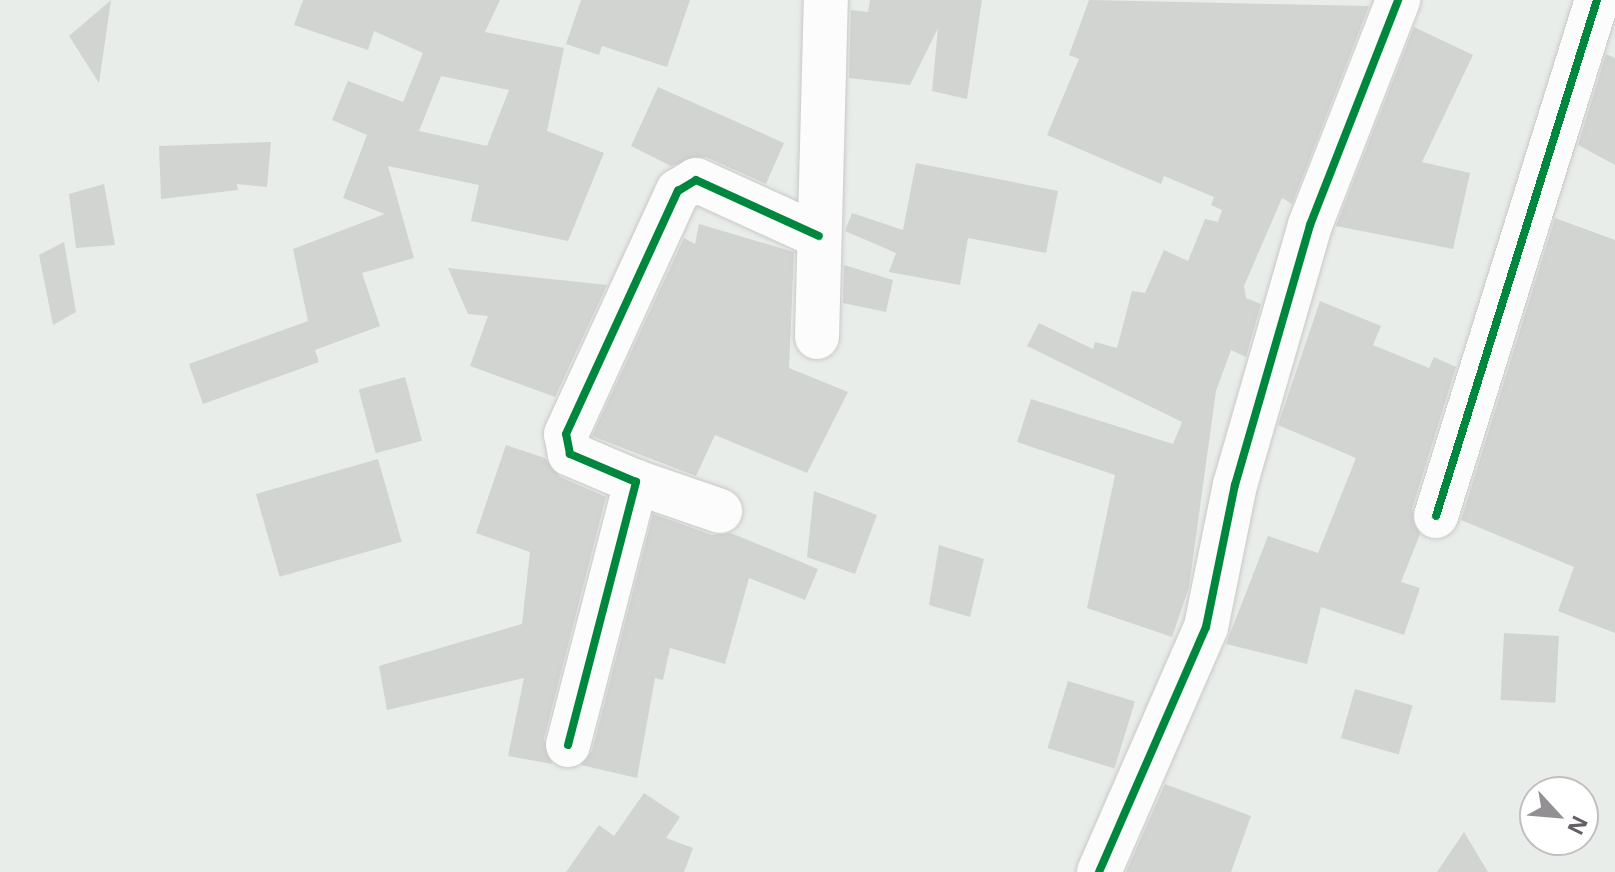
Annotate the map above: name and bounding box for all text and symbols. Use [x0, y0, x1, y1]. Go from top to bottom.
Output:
north arrow [1519, 776, 1599, 856]
text: N [1561, 811, 1596, 840]

